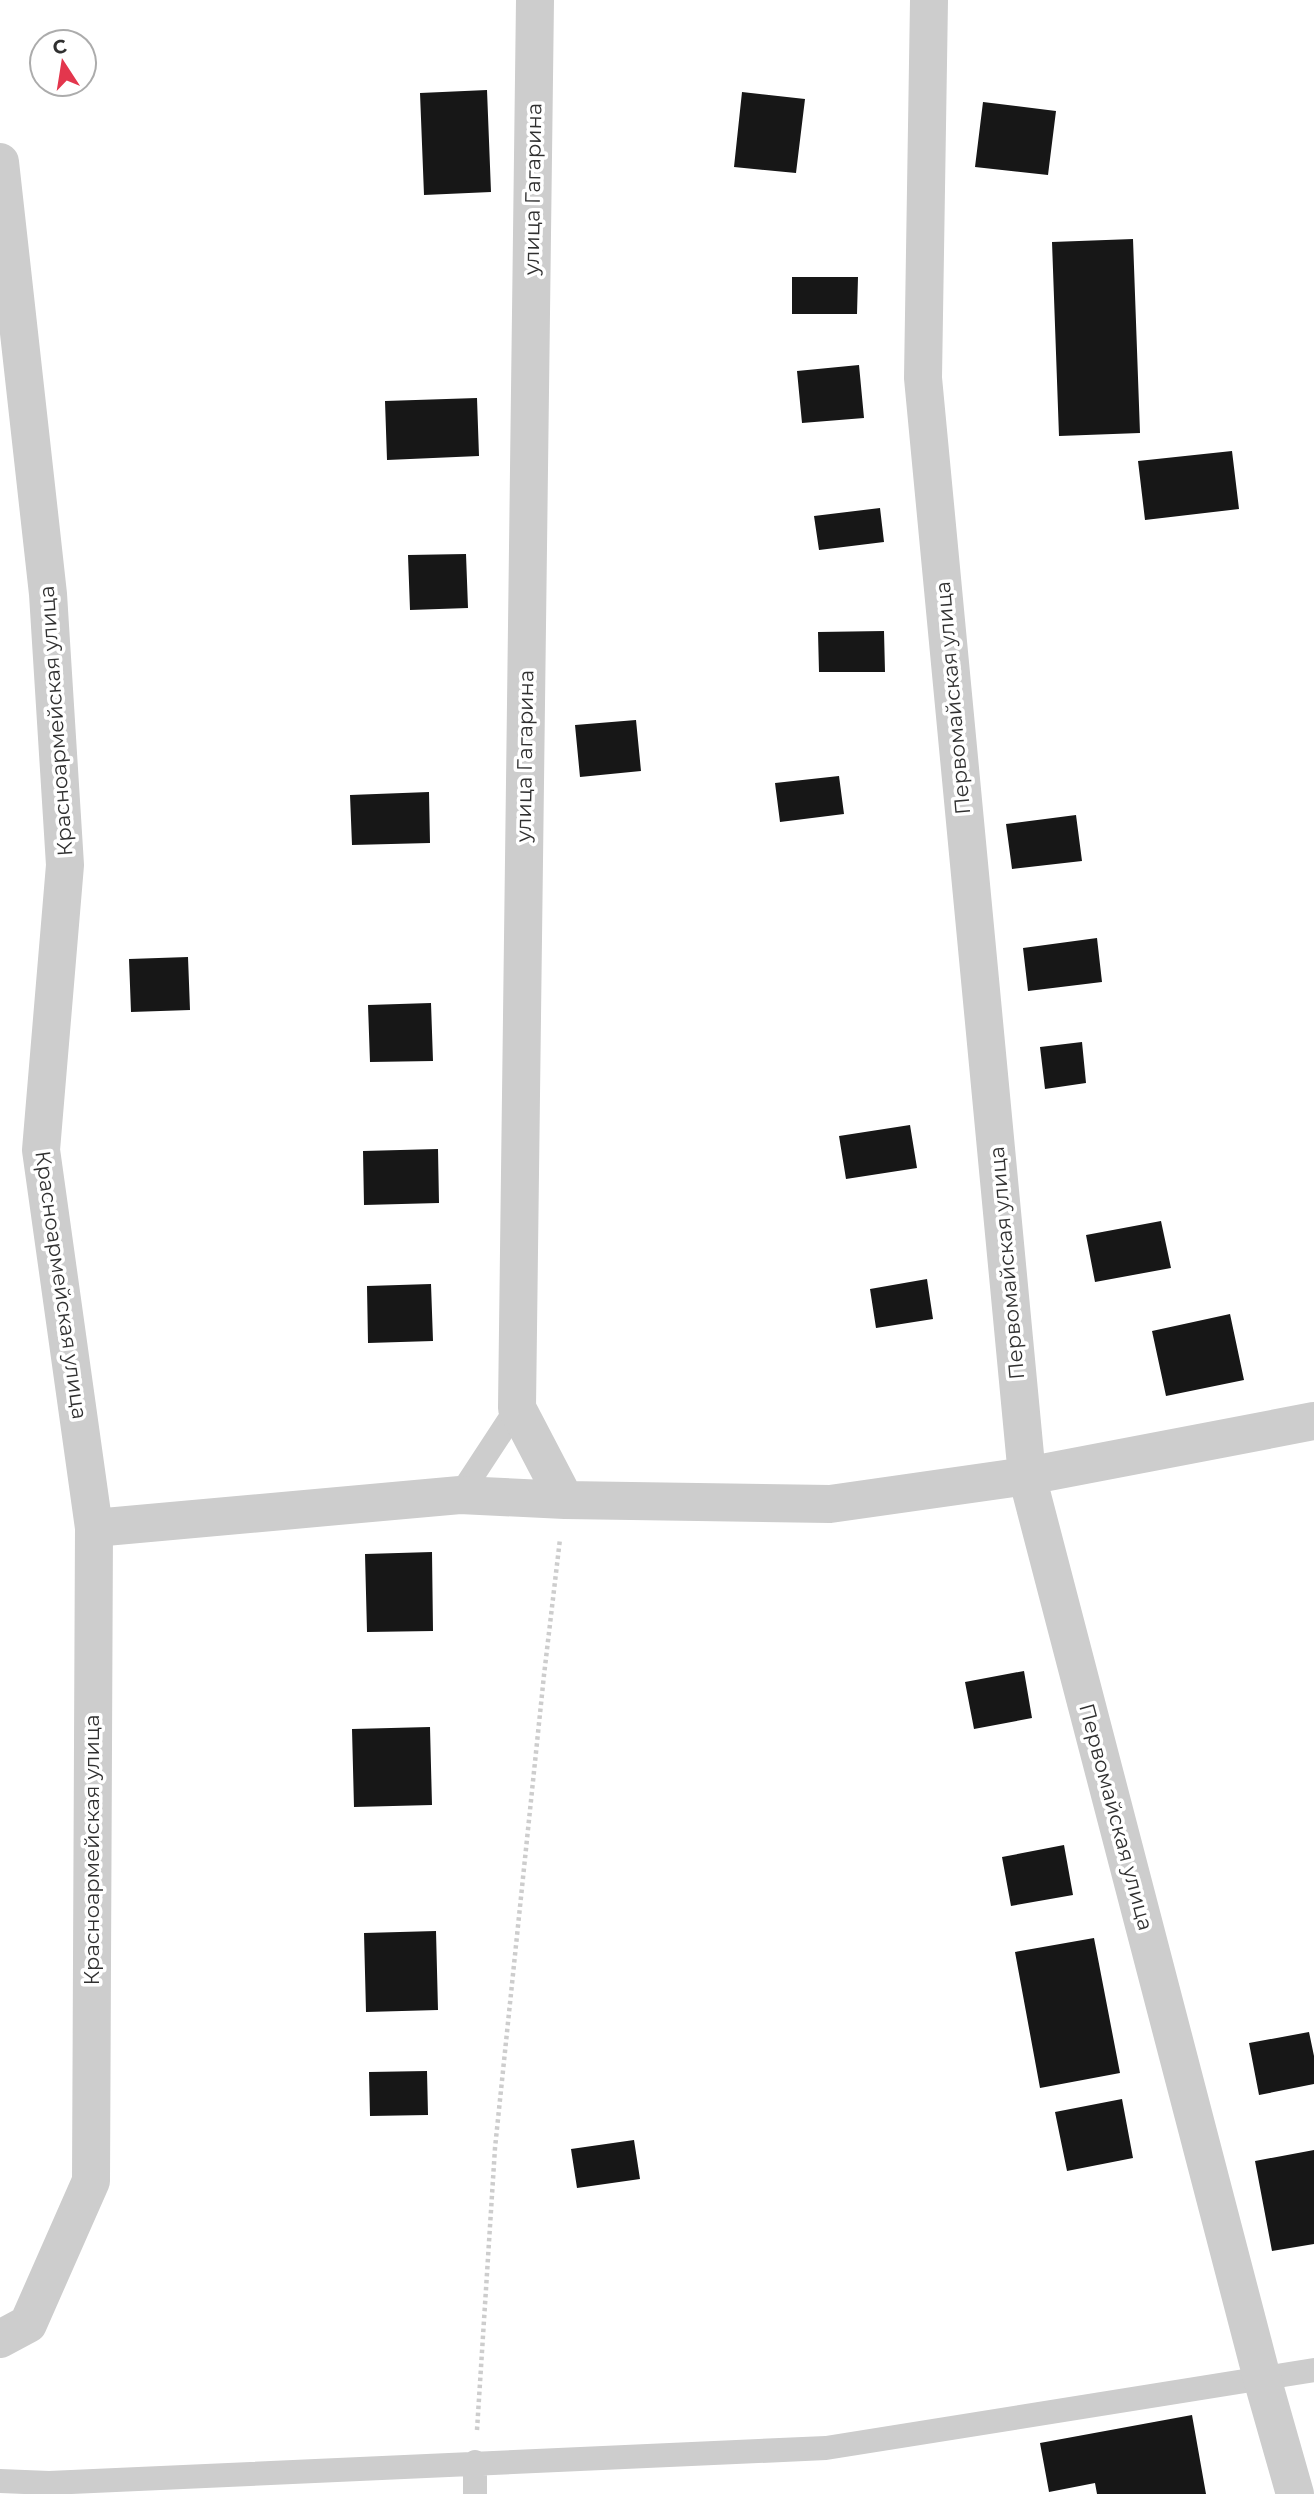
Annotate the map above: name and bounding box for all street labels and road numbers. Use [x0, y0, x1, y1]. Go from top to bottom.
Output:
street label: улица Гагарина [518, 103, 547, 276]
street label: Первомайская улица [930, 580, 975, 816]
street label: Красноармейская улица [34, 585, 77, 857]
street label: улица Гагарина [510, 670, 539, 843]
street label: Первомайская улица [984, 1145, 1029, 1381]
street label: Красноармейская улица [30, 1149, 93, 1421]
street label: Первомайская улица [1074, 1701, 1159, 1933]
street label: Красноармейская улица [79, 1715, 104, 1985]

